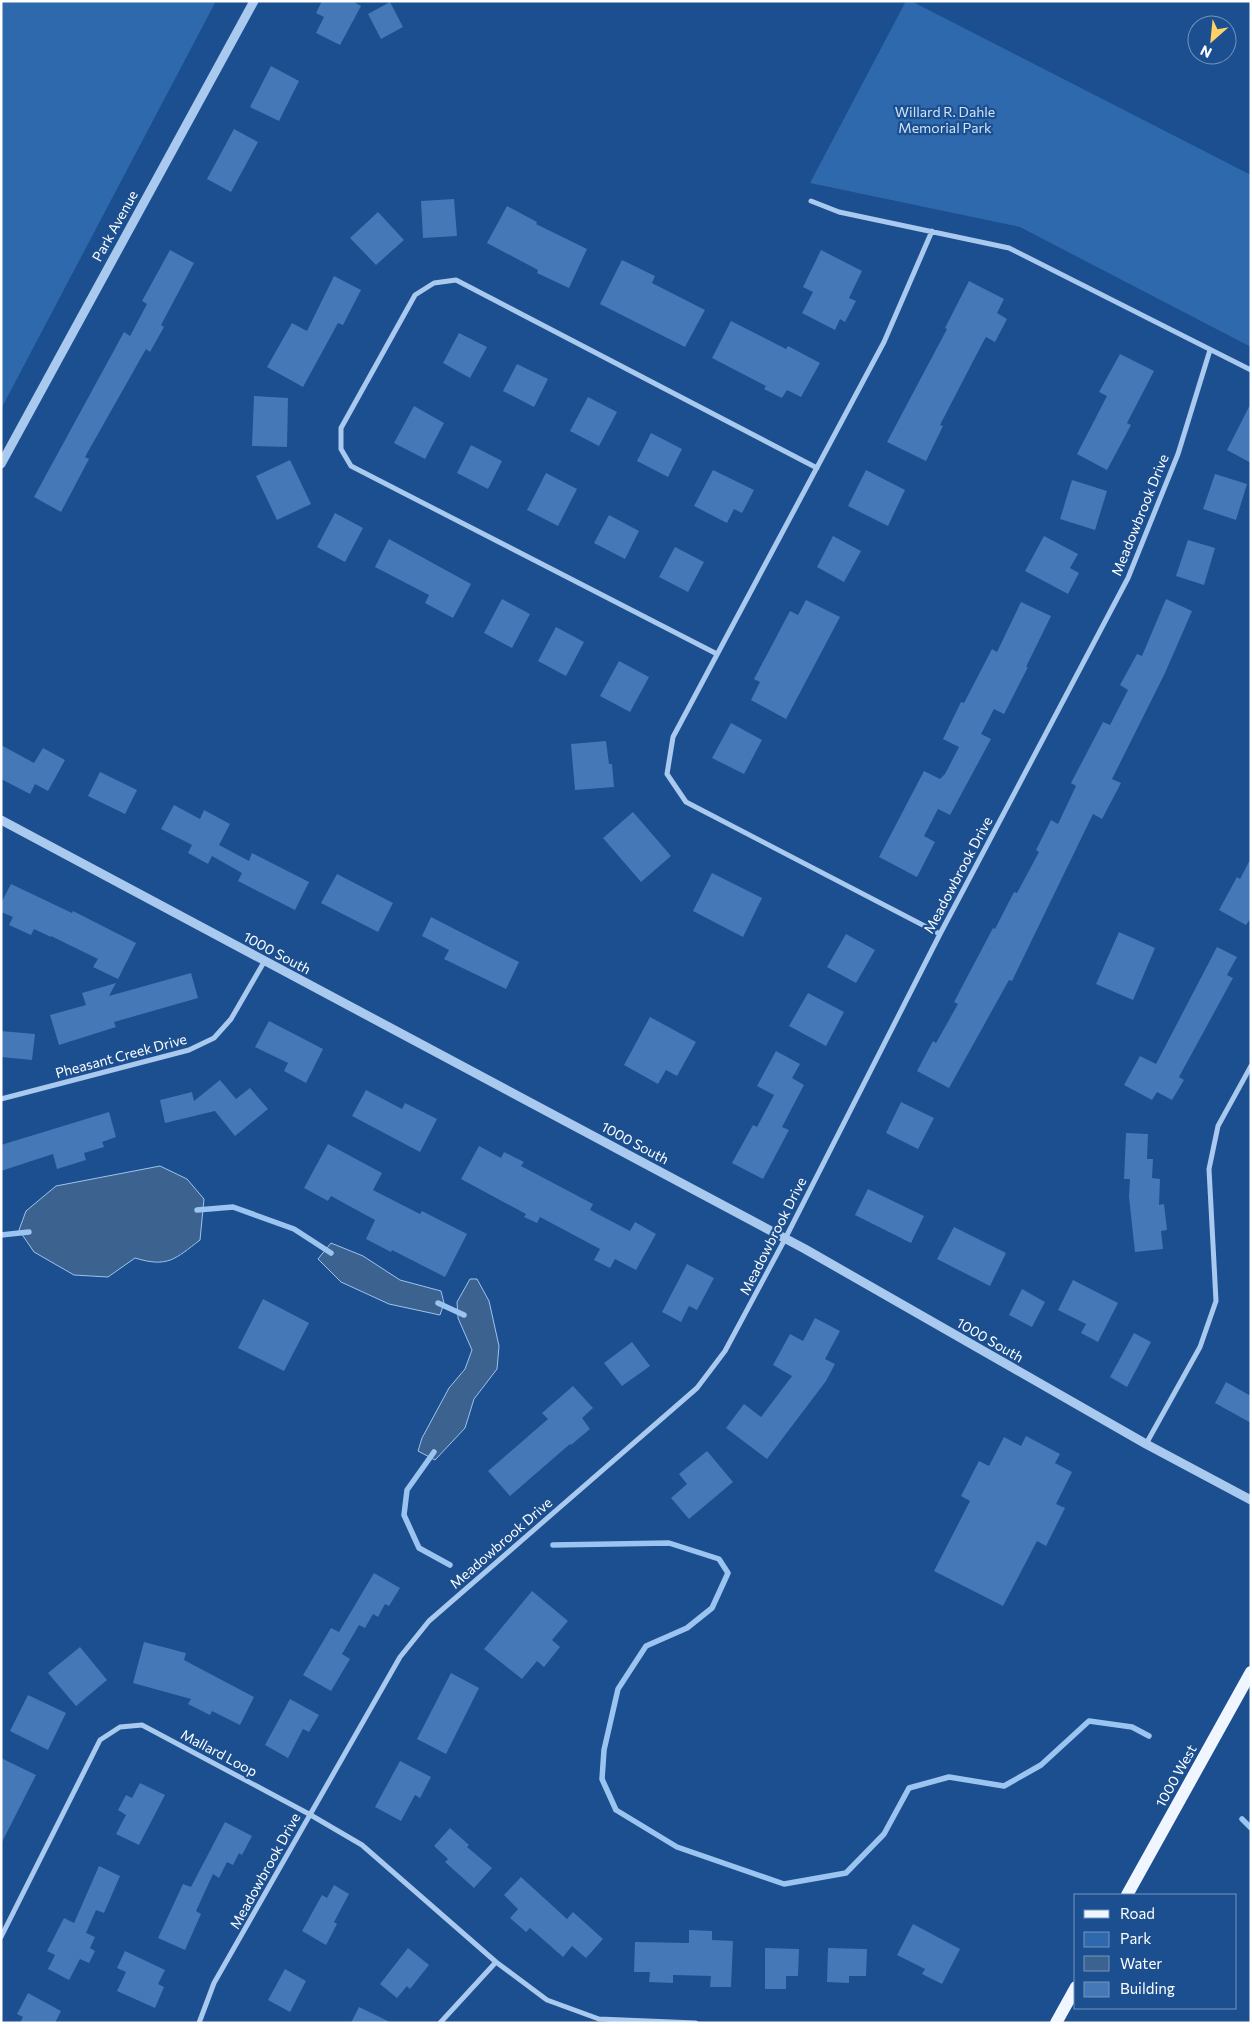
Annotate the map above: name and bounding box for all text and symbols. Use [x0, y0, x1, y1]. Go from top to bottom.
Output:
north arrow [1187, 15, 1237, 65]
text: N [1197, 42, 1214, 62]
park label: Willard R. Dahle Memorial Park [895, 103, 995, 136]
street label: Park Avenue [88, 187, 141, 264]
street label: Meadowbrook Drive [1107, 451, 1172, 578]
street label: Meadowbrook Drive [920, 813, 996, 936]
street label: 1000 South [240, 928, 314, 977]
street label: Pheasant Creek Drive [53, 1030, 188, 1081]
street label: 1000 South [598, 1118, 672, 1167]
street label: Meadowbrook Drive [735, 1174, 810, 1298]
street label: 1000 South [954, 1314, 1027, 1365]
street label: Meadowbrook Drive [446, 1494, 555, 1592]
street label: Mallard Loop [178, 1725, 260, 1780]
street label: 1000 West [1151, 1741, 1200, 1810]
street label: Meadowbrook Drive [226, 1810, 303, 1932]
legend [1074, 1894, 1237, 2009]
text: Road [1120, 1904, 1155, 1922]
text: Park [1120, 1929, 1151, 1947]
text: Water [1120, 1954, 1162, 1972]
text: Building [1120, 1979, 1175, 1997]

